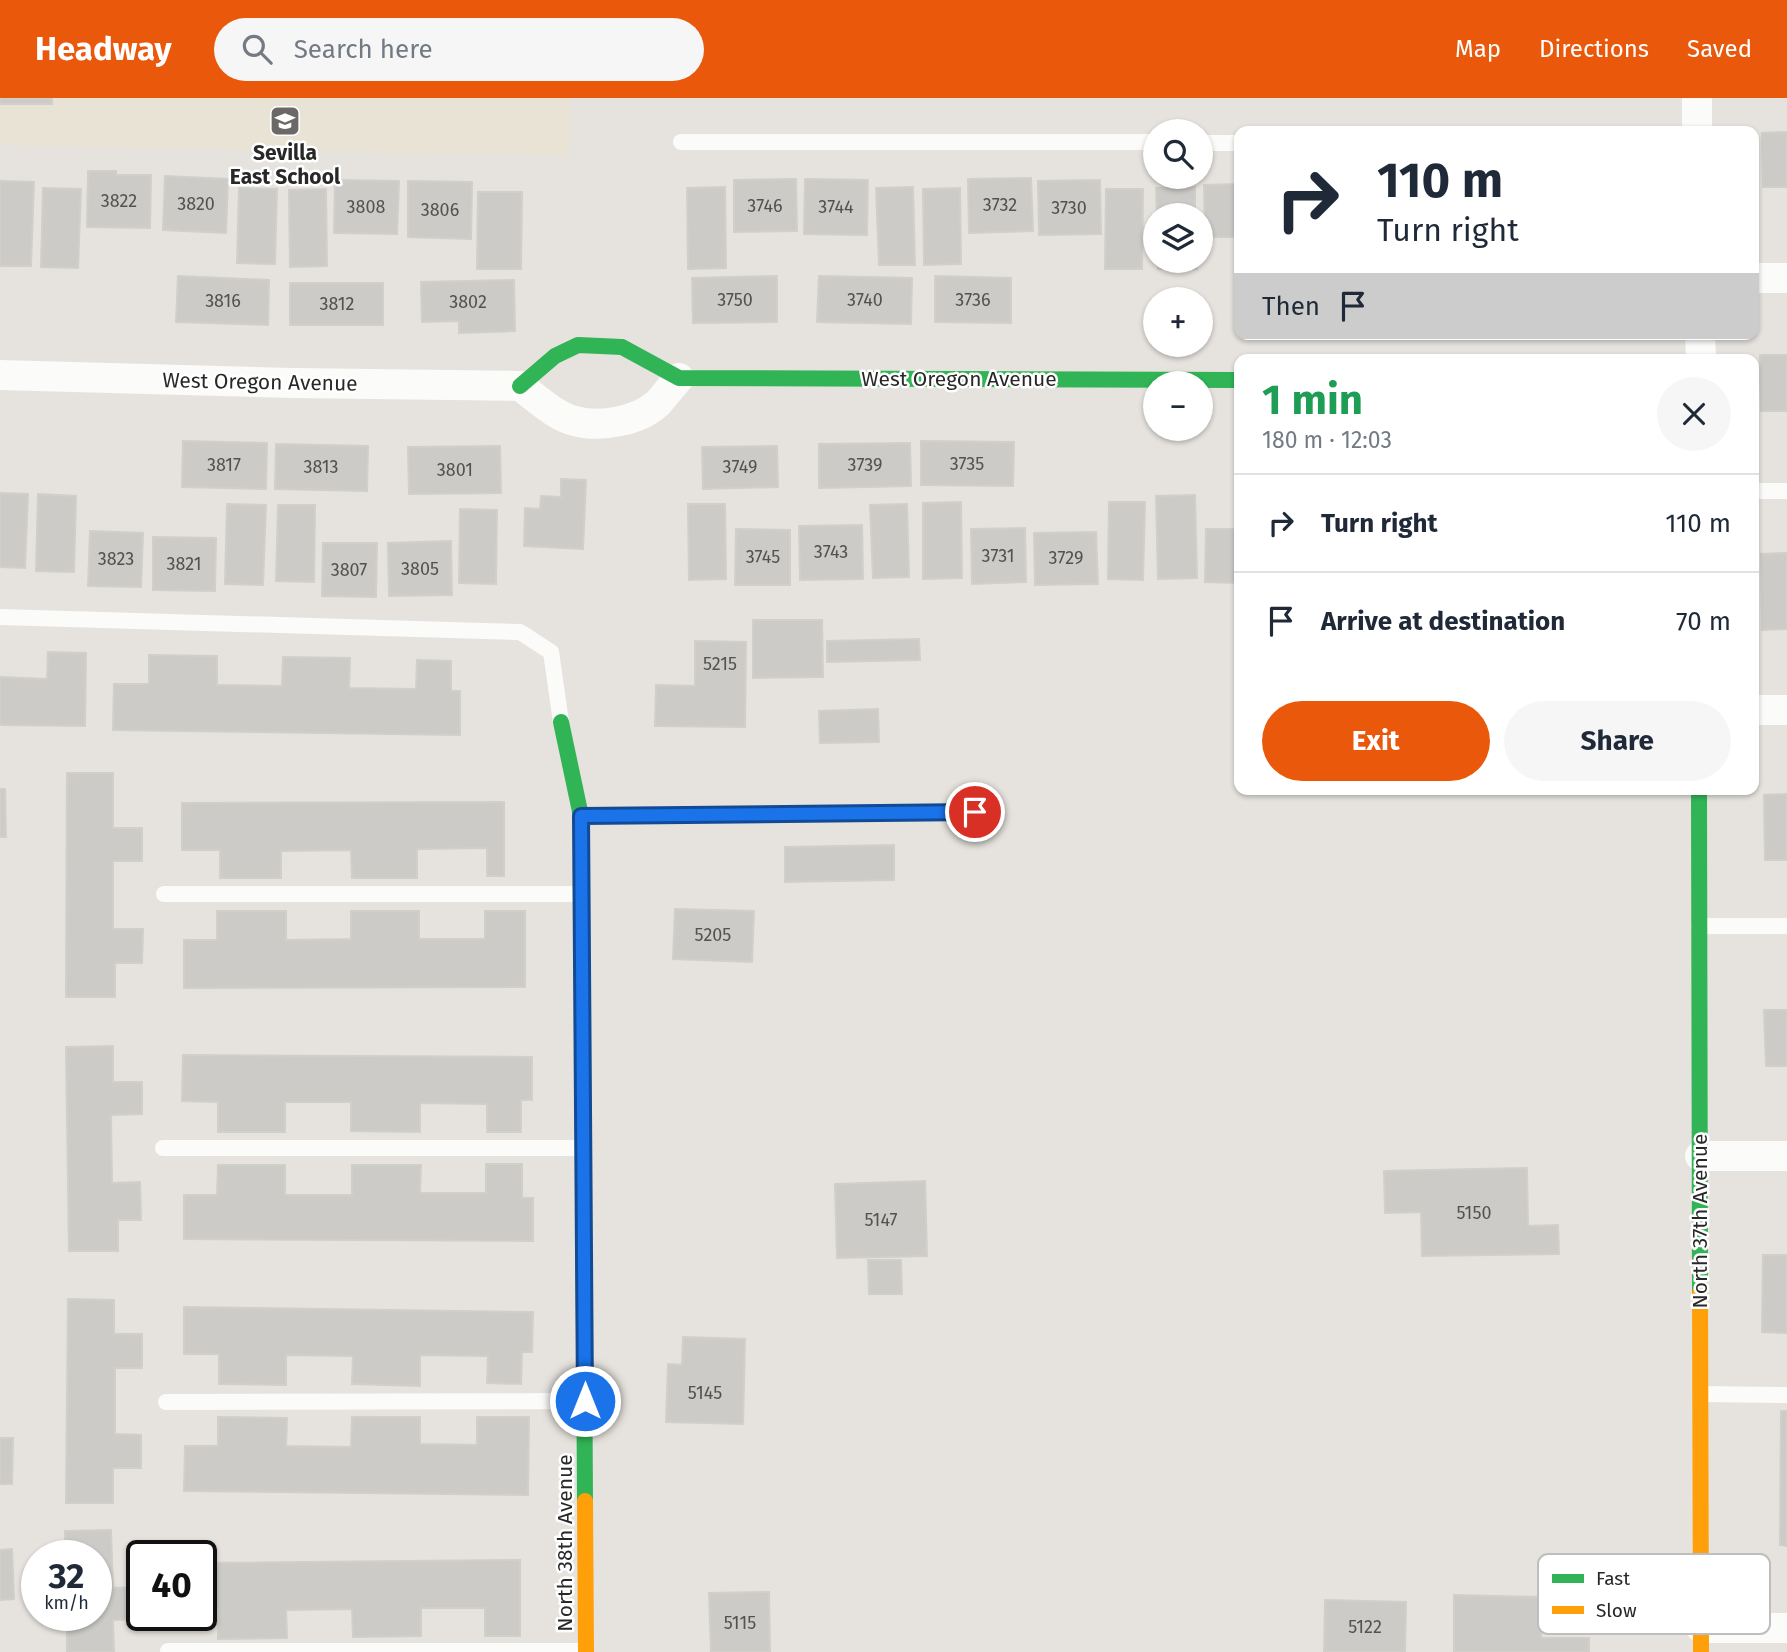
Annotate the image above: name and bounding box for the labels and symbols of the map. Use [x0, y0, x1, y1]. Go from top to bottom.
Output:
school or university icon: Sevilla East School [268, 104, 302, 138]
place label: Sevilla East School [230, 140, 341, 190]
house number: 3822 [101, 190, 137, 212]
house number: 3820 [177, 193, 215, 215]
house number: 3732 [983, 194, 1017, 216]
house number: 3746 [747, 195, 783, 217]
house number: 3808 [347, 196, 386, 218]
house number: 3744 [818, 196, 854, 218]
house number: 3730 [1051, 197, 1087, 219]
house number: 3806 [421, 199, 459, 221]
house number: 3750 [717, 289, 753, 311]
house number: 3740 [847, 289, 883, 311]
house number: 3736 [955, 289, 991, 311]
house number: 3816 [205, 290, 241, 312]
house number: 3802 [449, 291, 487, 313]
house number: 3812 [319, 293, 355, 315]
street label: West Oregon Avenue [861, 366, 1057, 392]
street label: West Oregon Avenue [162, 367, 358, 397]
house number: 3735 [950, 453, 984, 475]
house number: 3817 [207, 454, 241, 476]
house number: 3739 [848, 454, 882, 476]
house number: 3813 [303, 456, 339, 478]
house number: 3749 [723, 456, 757, 478]
house number: 3801 [437, 459, 473, 481]
house number: 3743 [814, 541, 848, 563]
house number: 3731 [981, 545, 1015, 567]
house number: 3745 [746, 546, 780, 568]
house number: 3729 [1049, 547, 1083, 569]
house number: 3823 [98, 548, 134, 570]
house number: 3821 [167, 553, 201, 575]
house number: 3805 [401, 558, 439, 580]
house number: 3807 [331, 559, 367, 581]
house number: 5215 [703, 653, 737, 675]
pin [945, 782, 1005, 842]
house number: 5205 [695, 924, 731, 946]
street label: North 37th Avenue [1687, 1133, 1713, 1309]
house number: 5150 [1457, 1202, 1491, 1224]
house number: 5147 [864, 1209, 898, 1231]
position arrow [548, 1364, 622, 1438]
house number: 5145 [688, 1382, 722, 1404]
street label: North 38th Avenue [552, 1454, 578, 1632]
speed limit sign: 40 [126, 1540, 217, 1631]
legend [1538, 1554, 1770, 1634]
text: Fast [1596, 1567, 1630, 1590]
text: Slow [1596, 1599, 1637, 1622]
house number: 5115 [724, 1612, 756, 1634]
house number: 5122 [1348, 1616, 1382, 1638]

